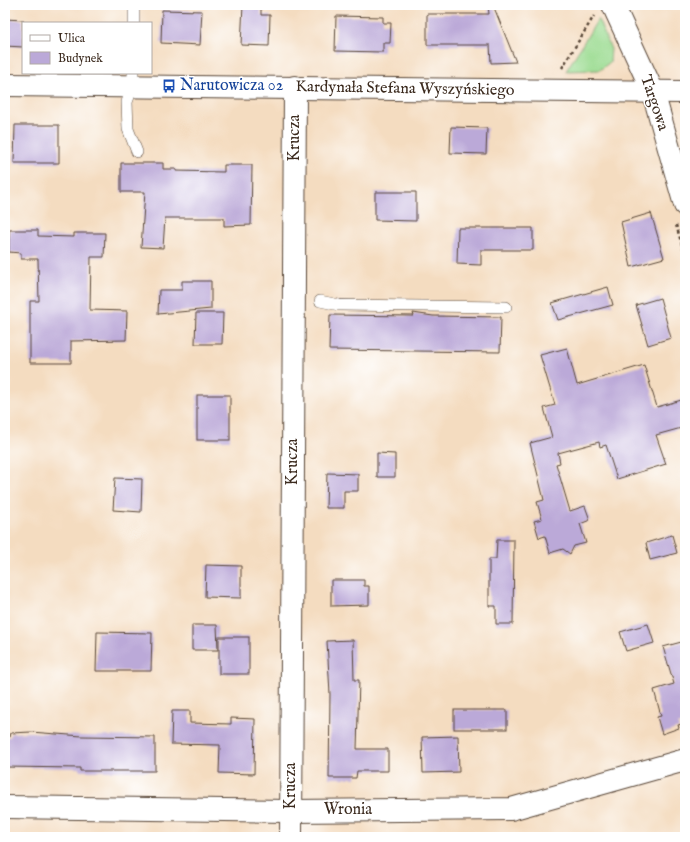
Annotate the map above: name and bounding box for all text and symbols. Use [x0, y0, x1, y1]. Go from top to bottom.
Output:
legend [22, 22, 152, 74]
text: Ulica [58, 31, 86, 46]
text: Budynek [58, 51, 103, 66]
street label: Targowa [635, 72, 673, 134]
place label: Narutowicza 02 [180, 76, 283, 96]
street label: Kardynała Stefana Wyszyńskiego [295, 77, 515, 101]
bus stop icon: Narutowicza 02 [161, 78, 177, 94]
street label: Krucza [285, 114, 305, 161]
street label: Krucza [283, 438, 303, 485]
street label: Krucza [281, 762, 301, 809]
street label: Wronia [324, 800, 372, 820]

